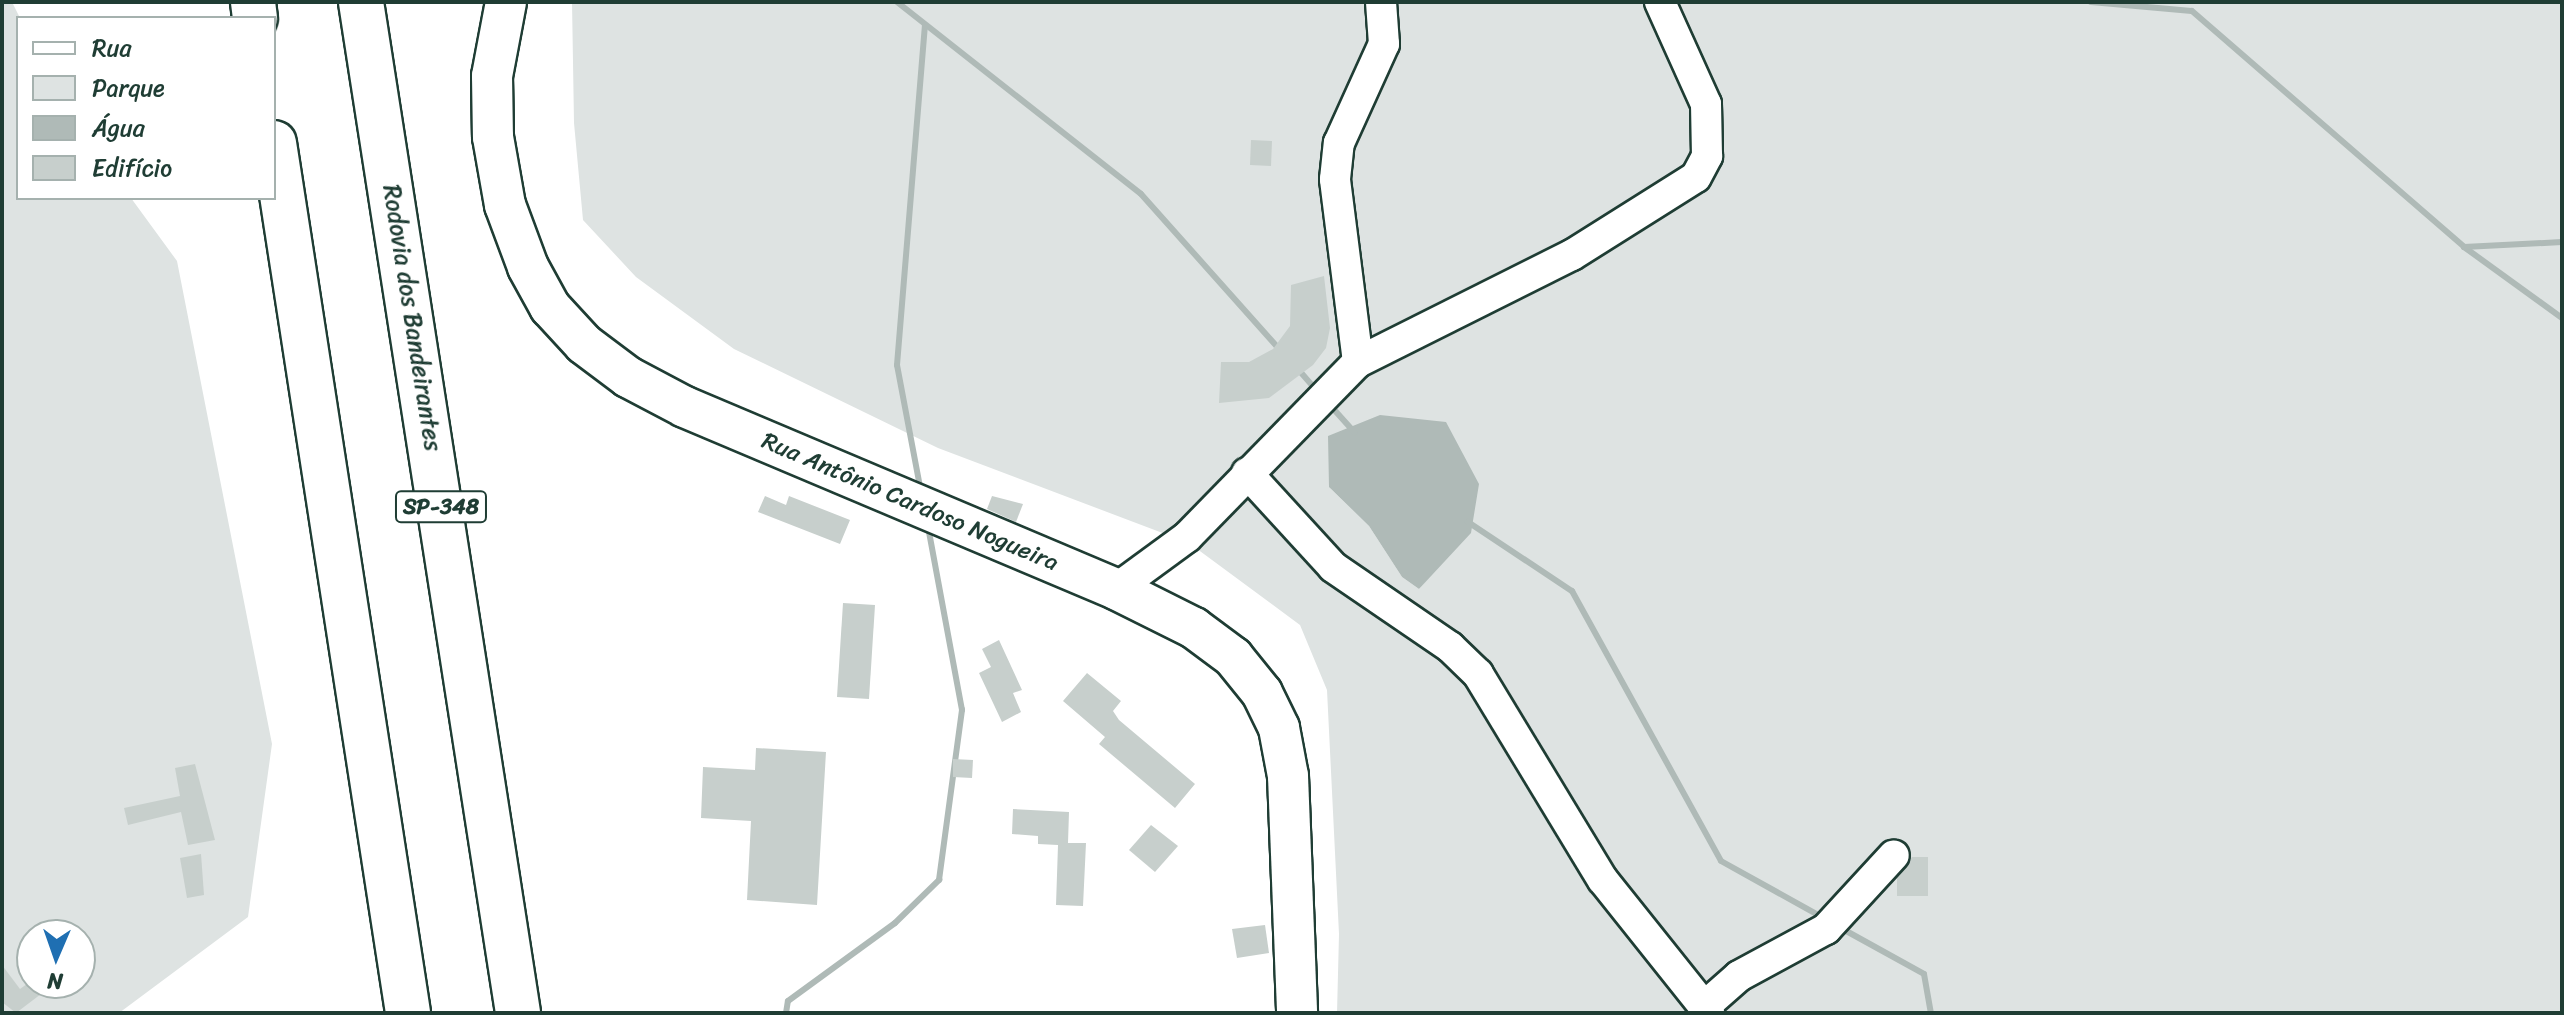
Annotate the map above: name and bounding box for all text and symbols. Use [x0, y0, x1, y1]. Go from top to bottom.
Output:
legend [16, 16, 276, 200]
text: Rua [92, 27, 131, 69]
text: Parque [92, 67, 165, 109]
text: Água [92, 107, 145, 149]
text: Edifício [92, 147, 172, 189]
street label: Rodovia dos Bandeirantes [377, 183, 447, 453]
street label: Rua Antônio Cardoso Nogueira [758, 426, 1062, 578]
road number: SP-348 [393, 489, 489, 525]
north arrow [16, 919, 96, 999]
text: N [47, 962, 64, 1001]

